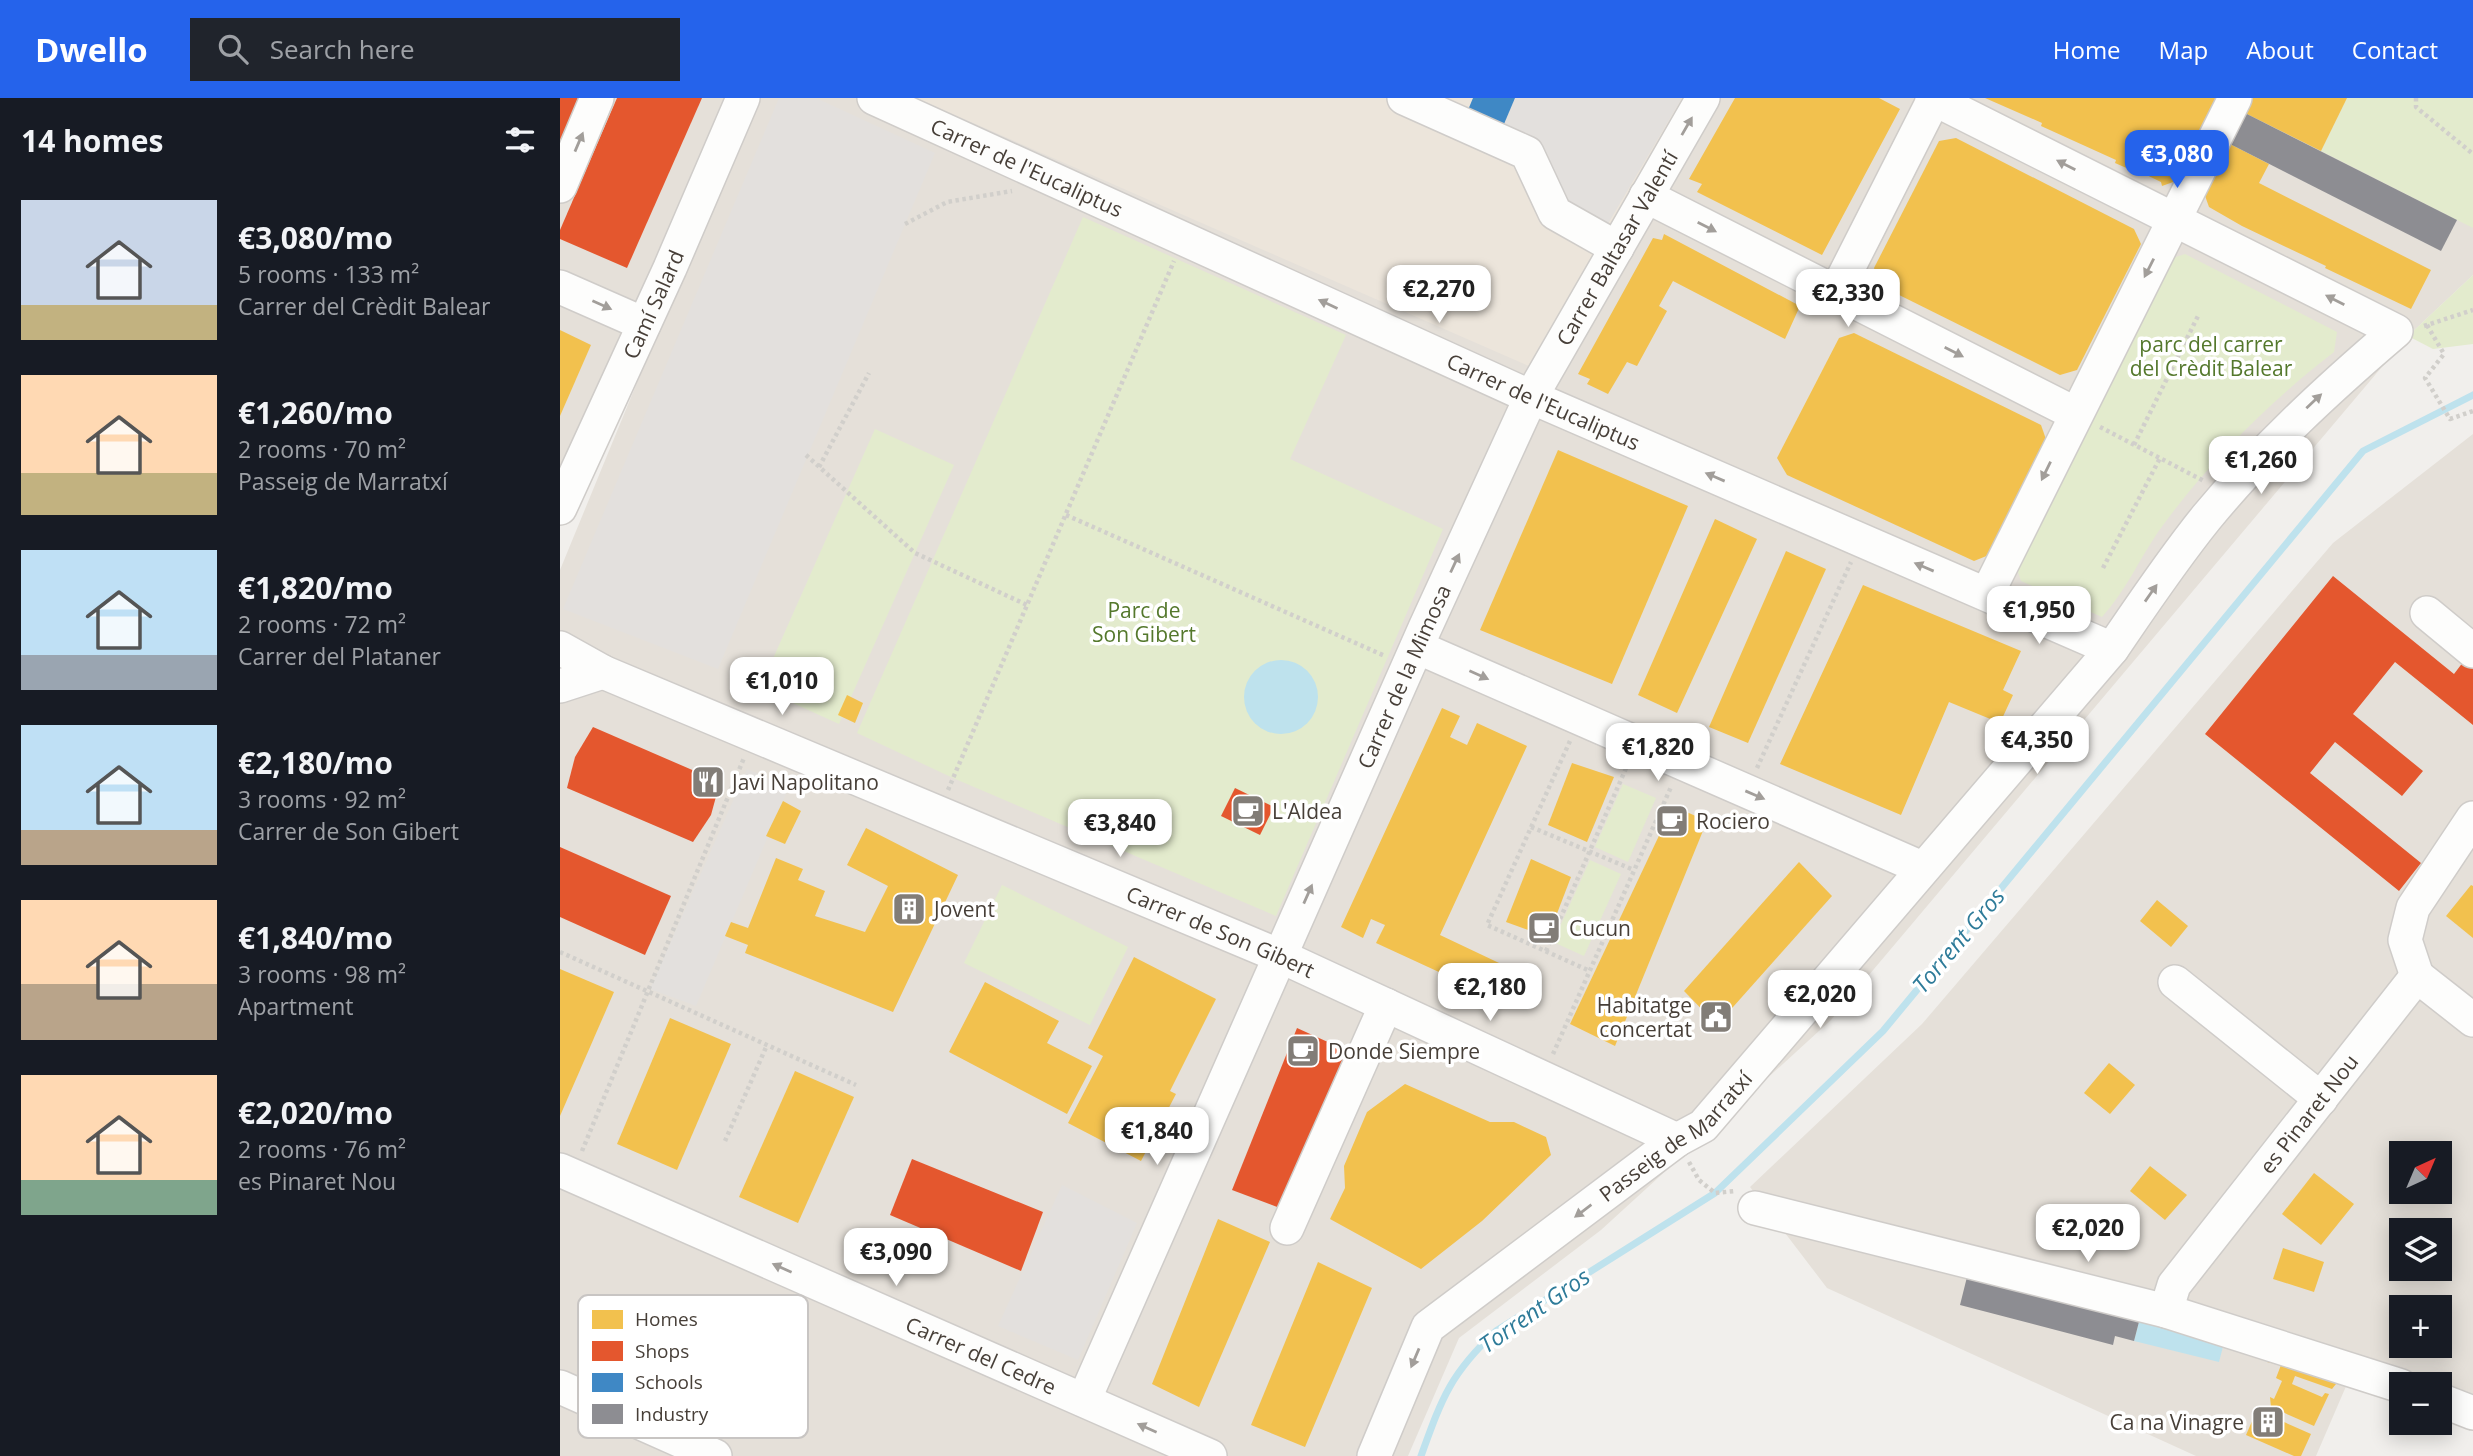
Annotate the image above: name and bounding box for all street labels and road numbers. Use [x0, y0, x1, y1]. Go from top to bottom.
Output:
street label: Carrer de l'Eucaliptus [926, 112, 1127, 223]
street label: Carrer Baltasar Valentí [1550, 145, 1684, 351]
street label: Camí Salard [616, 246, 690, 363]
street label: Carrer de l'Eucaliptus [1442, 347, 1644, 457]
street label: Carrer de la Mimosa [1351, 580, 1457, 773]
street label: Carrer de Son Gibert [1122, 879, 1319, 984]
street label: es Pinaret Nou [2253, 1048, 2364, 1179]
street label: Passeig de Marratxí [1593, 1065, 1758, 1208]
street label: Carrer del Cedre [901, 1310, 1061, 1401]

